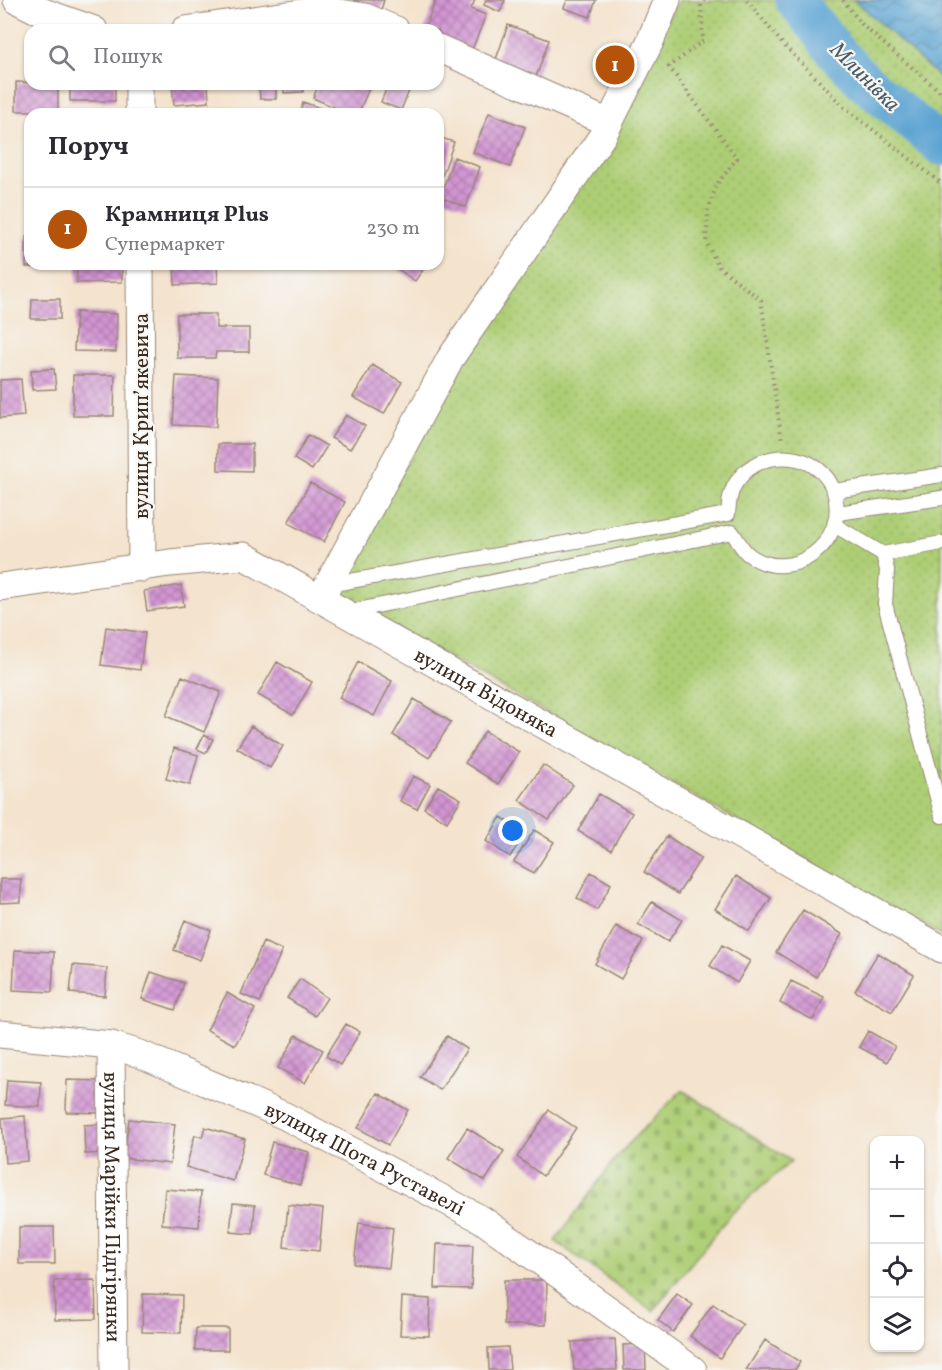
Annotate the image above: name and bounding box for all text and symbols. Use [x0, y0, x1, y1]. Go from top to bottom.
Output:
search box [24, 24, 444, 90]
water label: Млинівка [822, 35, 906, 120]
icon: search [45, 41, 78, 74]
text: Пошук [93, 42, 163, 73]
pin: 1 [596, 42, 634, 88]
text: Поруч [48, 129, 129, 165]
text: Крамниця Plus [105, 200, 269, 231]
text: 1 [63, 215, 72, 243]
text: 230 m [366, 215, 420, 243]
text: Супермаркет [105, 231, 225, 259]
street label: вулиця Крипʼякевича [128, 313, 157, 519]
street label: вулиця Відоняка [408, 642, 563, 746]
your location [498, 816, 527, 845]
street label: вулиця Марійки Підгірянки [95, 1072, 127, 1343]
street label: вулиця Шота Руставелі [259, 1096, 470, 1224]
map controls [870, 1136, 924, 1352]
button: + [870, 1136, 924, 1190]
button: − [870, 1190, 924, 1244]
button: locate [870, 1244, 924, 1298]
button: layers [870, 1298, 924, 1352]

